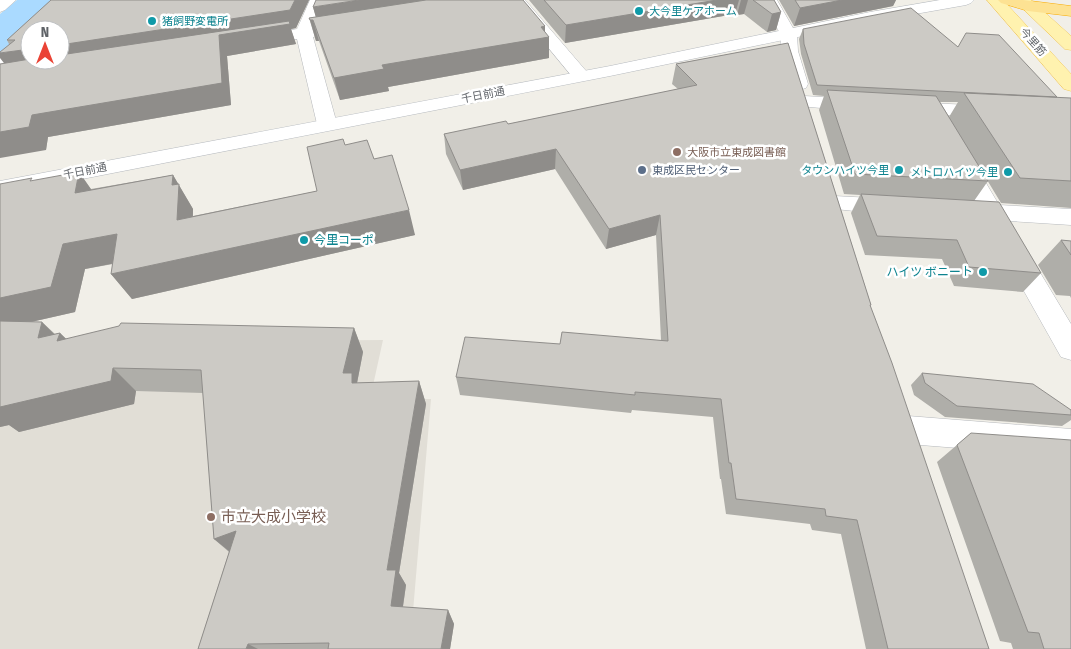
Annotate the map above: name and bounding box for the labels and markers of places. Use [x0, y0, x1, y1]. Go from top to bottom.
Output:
marker: 大今里ケアホーム [633, 5, 645, 17]
place label: 大今里ケアホーム [649, 5, 737, 18]
marker: 猪飼野変電所 [146, 15, 158, 27]
place label: 猪飼野変電所 [162, 15, 229, 28]
marker: 大阪市立東成図書館 [671, 146, 683, 158]
place label: 大阪市立東成図書館 [687, 146, 786, 159]
marker: 東成区民センター [636, 164, 648, 176]
place label: 東成区民センター [652, 164, 740, 177]
place label: タウンハイツ今里 [801, 164, 889, 177]
marker: タウンハイツ今里 [893, 164, 905, 176]
place label: メトロハイツ今里 [910, 166, 998, 179]
marker: メトロハイツ今里 [1002, 166, 1014, 178]
place label: 今里コーポ [314, 233, 374, 247]
marker: 今里コーポ [298, 234, 310, 246]
place label: ハイツ ボニート [886, 265, 973, 279]
marker: ハイツ ボニート [977, 266, 989, 278]
place label: 市立大成小学校 [221, 508, 326, 526]
marker: 市立大成小学校 [205, 511, 217, 523]

